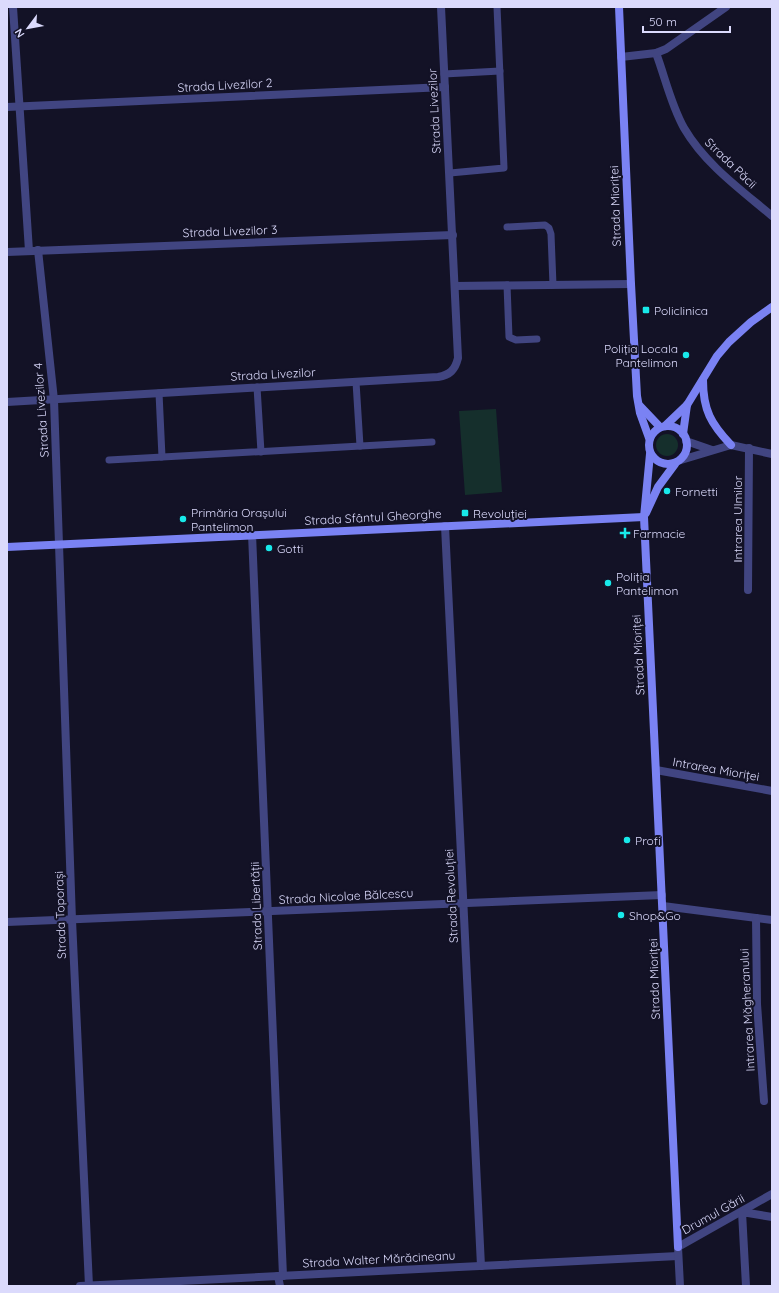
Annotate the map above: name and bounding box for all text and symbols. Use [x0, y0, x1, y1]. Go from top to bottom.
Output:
north arrow [8, 8, 48, 48]
scale bar [643, 8, 730, 34]
text: 50 m [649, 14, 677, 29]
text: N [11, 26, 28, 40]
street label: Strada Livezilor [424, 68, 444, 154]
street label: Strada Livezilor 2 [177, 75, 273, 95]
street label: Strada Păcii [702, 135, 760, 191]
street label: Strada Mioriței [606, 165, 624, 247]
street label: Strada Livezilor 3 [182, 222, 278, 240]
place label: Policlinica [654, 303, 708, 318]
marker: Policlinica [641, 305, 651, 315]
place label: Poliția Locala Pantelimon [604, 341, 678, 370]
marker: Poliția Locala Pantelimon [681, 350, 691, 360]
street label: Strada Livezilor 4 [30, 362, 52, 458]
street label: Strada Livezilor [230, 364, 316, 384]
street label: Intrarea Ulmilor [730, 475, 745, 562]
place label: Fornetti [675, 484, 718, 499]
marker: Fornetti [662, 486, 672, 496]
place label: Primăria Orașului Pantelimon [191, 505, 287, 534]
street label: Strada Sfântul Gheorghe [304, 506, 442, 528]
place label: Revoluției [473, 506, 527, 521]
marker: Revoluției [460, 508, 470, 518]
marker: Primăria Orașului Pantelimon [178, 514, 188, 524]
place label: Farmacie [633, 526, 685, 541]
marker: Farmacie [620, 528, 630, 538]
place label: Gotti [277, 541, 303, 556]
marker: Gotti [264, 543, 274, 553]
place label: Poliția Pantelimon [616, 569, 679, 598]
marker: Poliția Pantelimon [603, 578, 613, 588]
street label: Strada Mioriței [628, 614, 648, 696]
street label: Intrarea Mioriței [671, 754, 761, 784]
place label: Profi [635, 833, 661, 848]
marker: Profi [622, 835, 632, 845]
street label: Strada Revoluției [441, 849, 461, 943]
street label: Strada Libertății [247, 861, 265, 951]
street label: Strada Toporași [51, 871, 69, 959]
street label: Strada Nicolae Bălcescu [278, 885, 414, 907]
place label: Shop&Go [629, 908, 681, 923]
marker: Shop&Go [616, 910, 626, 920]
street label: Strada Mioriței [645, 938, 663, 1020]
street label: Intrarea Măgheranului [736, 948, 758, 1072]
street label: Drumul Gării [679, 1191, 747, 1237]
street label: Strada Walter Mărăcineanu [302, 1248, 456, 1270]

